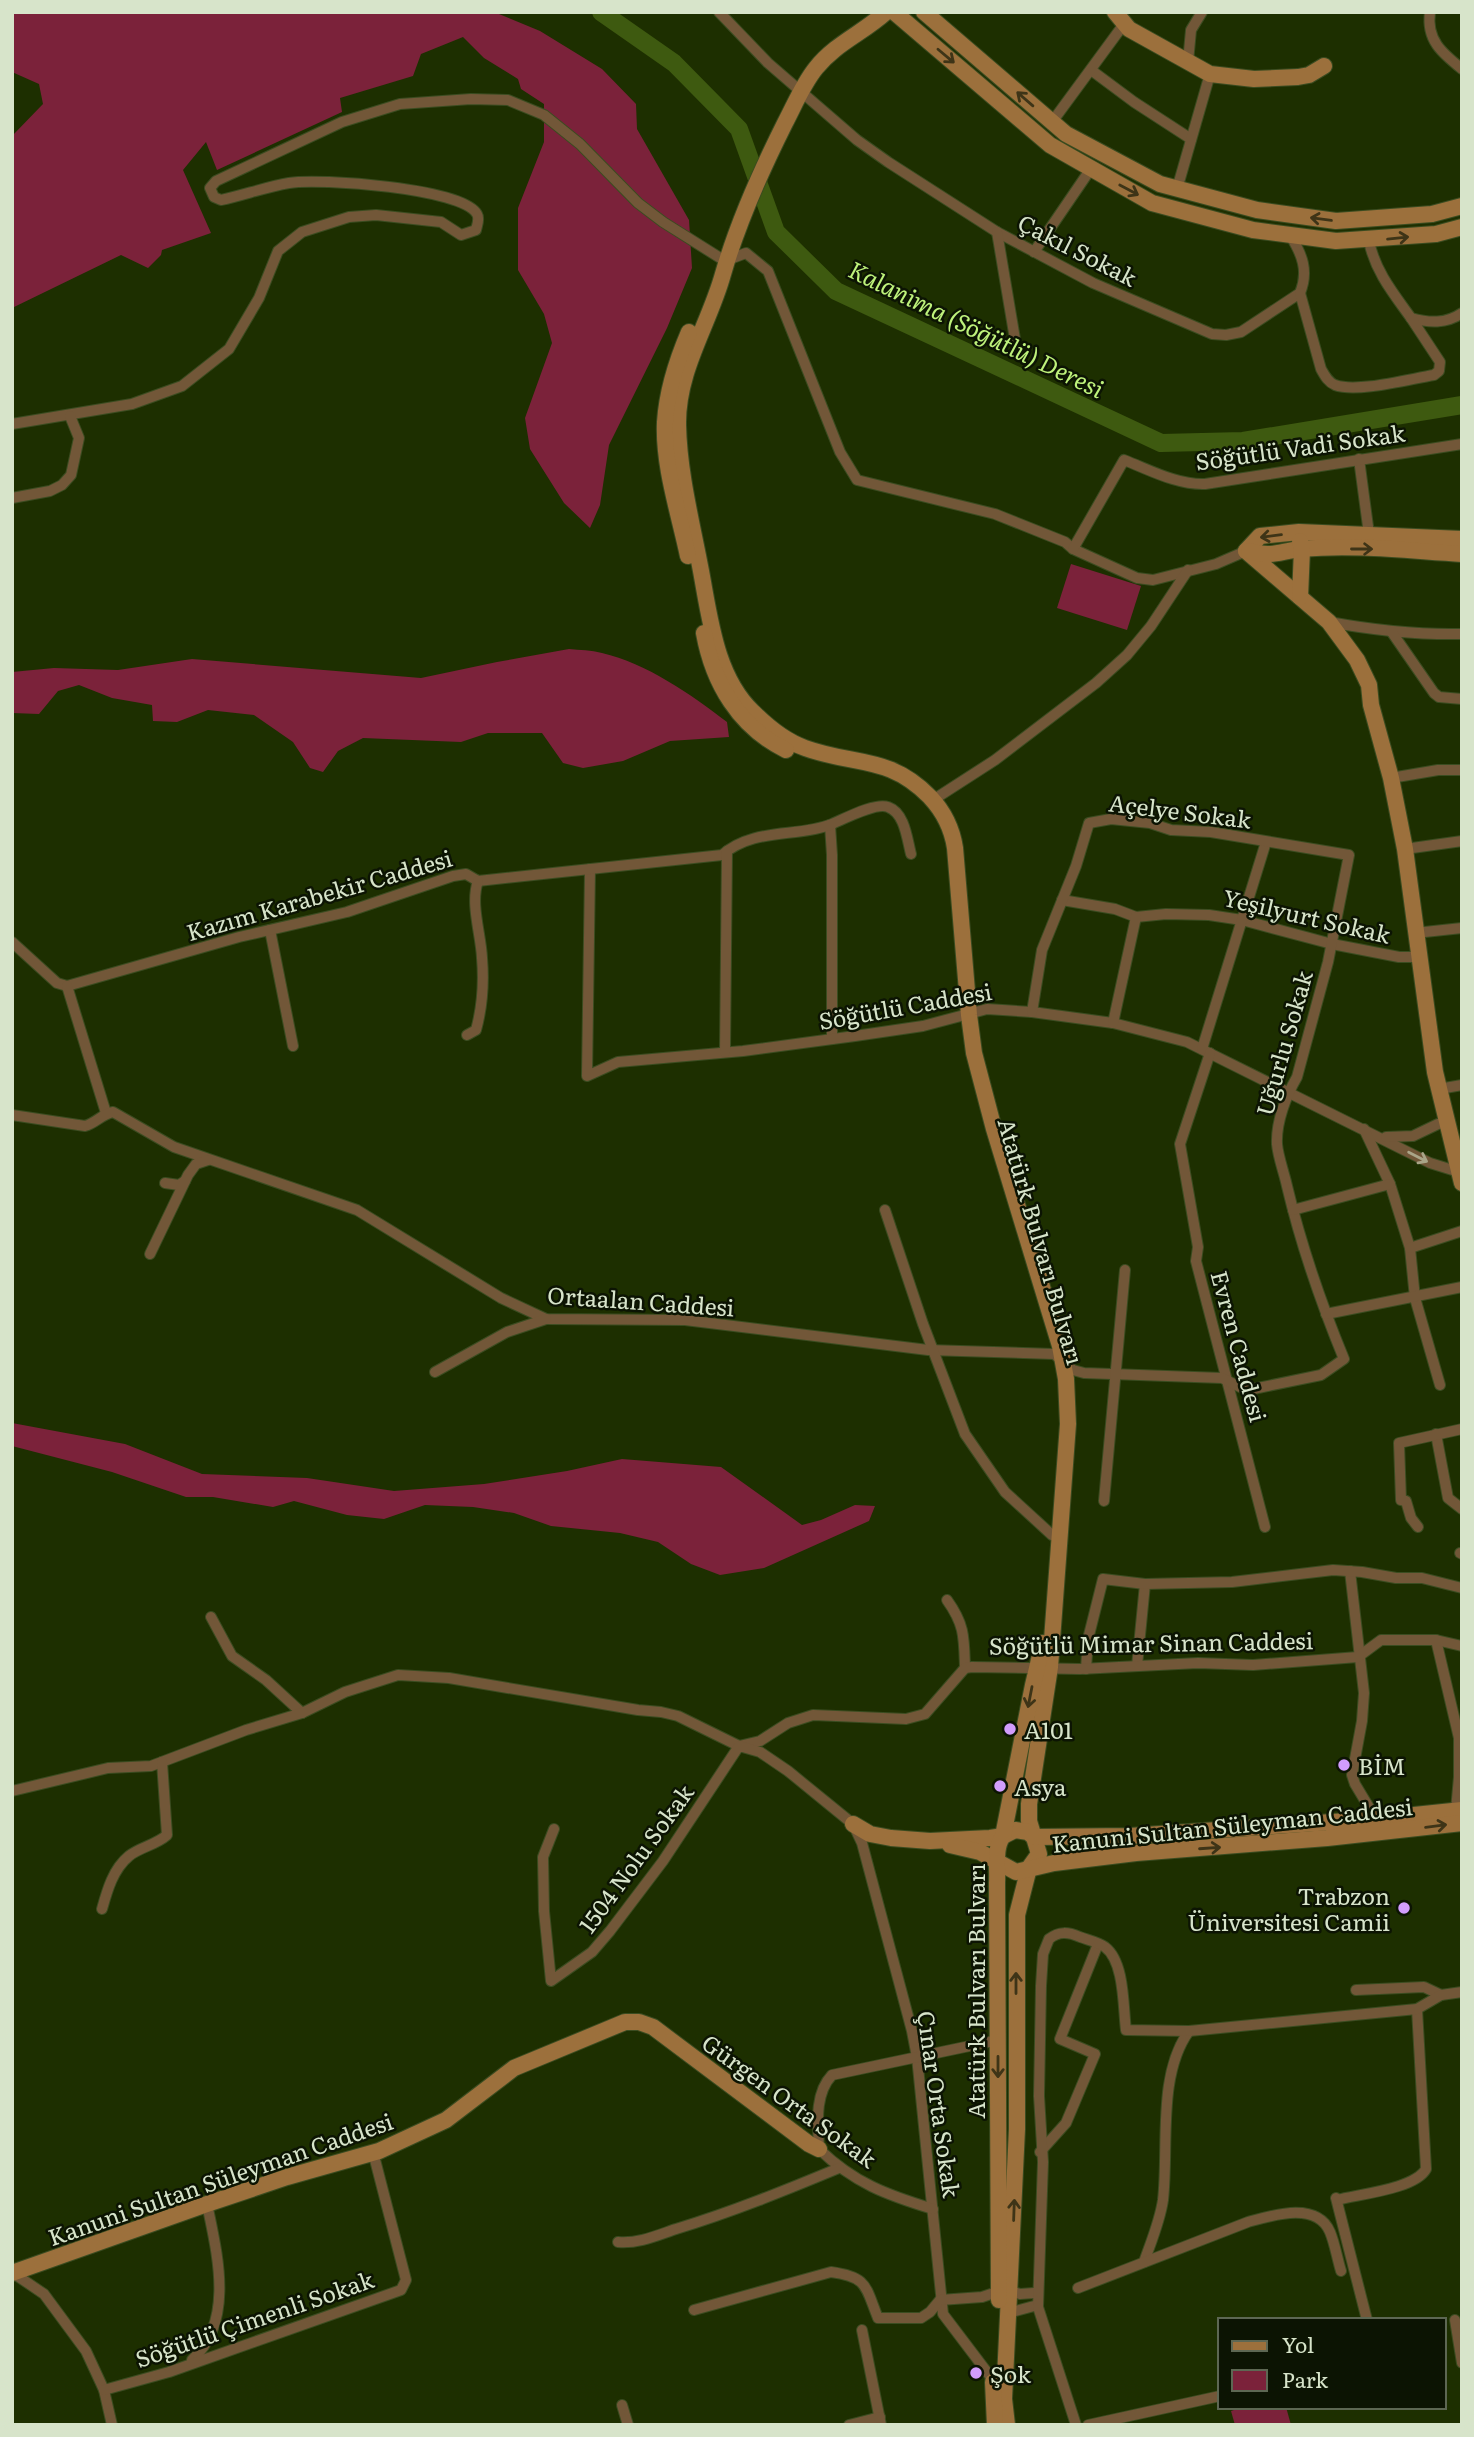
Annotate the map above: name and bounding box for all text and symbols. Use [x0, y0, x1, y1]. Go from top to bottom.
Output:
one-way arrow [937, 48, 955, 64]
one-way arrow [1017, 91, 1035, 107]
one-way arrow [1118, 184, 1139, 197]
street label: Çakıl Sokak [1013, 204, 1144, 294]
one-way arrow [1311, 212, 1333, 225]
one-way arrow [1386, 231, 1408, 244]
water label: Kalanima (Söğütlü) Deresi [844, 251, 1110, 405]
street label: Söğütlü Vadi Sokak [1193, 414, 1408, 478]
one-way arrow [1260, 529, 1283, 542]
one-way arrow [1350, 542, 1373, 556]
street label: Açelye Sokak [1107, 784, 1254, 836]
street label: Kazım Karabekir Caddesi [182, 840, 456, 948]
street label: Yeşilyurt Sokak [1220, 879, 1395, 951]
street label: Uğurlu Sokak [1246, 966, 1320, 1120]
street label: Söğütlü Caddesi [816, 973, 995, 1037]
street label: Atatürk Bulvarı Bulvarı [990, 1114, 1094, 1369]
one-way arrow [1408, 1150, 1428, 1164]
street label: Evren Caddesi [1203, 1267, 1277, 1426]
street label: Ortaalan Caddesi [546, 1277, 736, 1324]
street label: Söğütlü Mimar Sinan Caddesi [989, 1622, 1314, 1662]
one-way arrow [1023, 1685, 1037, 1708]
place label: A101 [1024, 1712, 1073, 1746]
marker: A101 [1002, 1721, 1018, 1737]
place label: BİM [1358, 1748, 1406, 1782]
marker: BİM [1336, 1757, 1352, 1773]
place label: Asya [1014, 1769, 1067, 1803]
street label: 1504 Nolu Sokak [569, 1776, 701, 1939]
marker: Asya [992, 1778, 1008, 1794]
street label: Kanuni Sultan Süleyman Caddesi [1050, 1788, 1414, 1860]
one-way arrow [1425, 1819, 1447, 1832]
one-way arrow [1198, 1841, 1221, 1854]
street label: Atatürk Bulvarı Bulvarı [958, 1863, 992, 2119]
place label: Trabzon Üniversitesi Camii [1188, 1878, 1390, 1938]
marker: Trabzon Üniversitesi Camii [1396, 1900, 1412, 1916]
one-way arrow [1009, 1971, 1023, 1994]
street label: Çınar Orta Sokak [910, 2008, 970, 2201]
street label: Gürgen Orta Sokak [696, 2025, 885, 2176]
one-way arrow [991, 2055, 1005, 2078]
street label: Kanuni Sultan Süleyman Caddesi [43, 2103, 397, 2253]
one-way arrow [1007, 2199, 1020, 2222]
street label: Söğütlü Çimenli Sokak [130, 2261, 379, 2375]
legend [1218, 2318, 1446, 2409]
text: Yol [1282, 2328, 1314, 2359]
place label: Şok [990, 2356, 1032, 2390]
text: Park [1282, 2363, 1328, 2394]
marker: Şok [968, 2365, 984, 2381]

